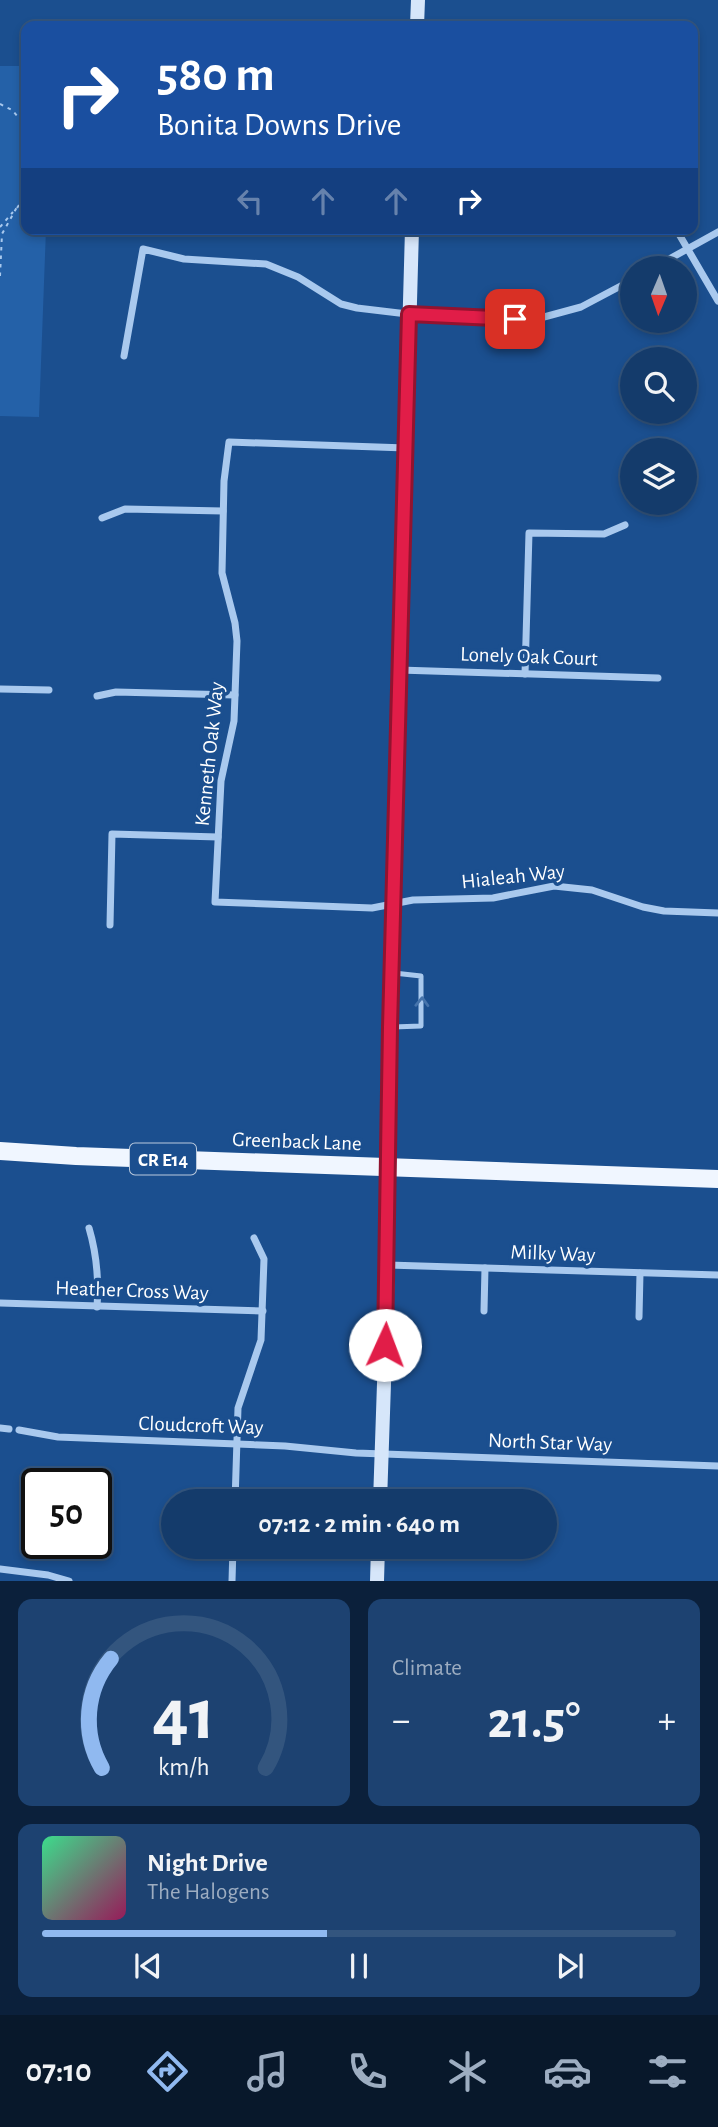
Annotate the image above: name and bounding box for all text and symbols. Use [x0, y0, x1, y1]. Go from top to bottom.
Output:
icon: right [42, 49, 133, 140]
text: 580 m [157, 51, 275, 100]
text: Bonita Downs Drive [157, 109, 401, 141]
icon: left [231, 182, 269, 220]
icon: ahead [304, 182, 342, 220]
icon: ahead [377, 182, 415, 220]
icon: right [450, 182, 488, 220]
north arrow [620, 256, 696, 332]
map controls [620, 256, 697, 515]
pin [485, 289, 545, 349]
icon: arrive [496, 300, 534, 338]
button: search [620, 347, 697, 424]
button: layers [620, 438, 697, 515]
street label: Lonely Oak Court [460, 644, 598, 669]
street label: Kenneth Oak Way [191, 681, 228, 827]
street label: Hialeah Way [460, 861, 566, 892]
one-way arrow [414, 996, 429, 1007]
street label: Greenback Lane [232, 1129, 362, 1154]
road number: CR E14 [130, 1144, 196, 1175]
street label: Milky Way [510, 1242, 596, 1265]
street label: Heather Cross Way [55, 1277, 209, 1304]
position arrow [348, 1308, 422, 1382]
street label: Cloudcroft Way [138, 1413, 264, 1438]
street label: North Star Way [488, 1430, 612, 1455]
speed limit sign: 50 [21, 1468, 112, 1559]
text: 07:12 · 2 min · 640 m [258, 1511, 460, 1537]
text: Climate [392, 1657, 462, 1680]
text: 41 [153, 1681, 215, 1754]
text: 21.5° [488, 1695, 580, 1747]
text: − [392, 1702, 410, 1740]
text: + [658, 1702, 676, 1740]
text: km/h [158, 1755, 210, 1780]
text: Night Drive [147, 1850, 268, 1876]
text: The Halogens [147, 1881, 269, 1904]
icon: previous [129, 1947, 167, 1985]
icon: pause [340, 1947, 378, 1985]
icon: next [551, 1947, 589, 1985]
icon: directions [143, 2047, 192, 2096]
icon: music [243, 2047, 292, 2096]
icon: phone [343, 2047, 392, 2096]
icon: climate [443, 2047, 492, 2096]
icon: car [543, 2047, 592, 2096]
icon: filters [643, 2047, 692, 2096]
text: 07:10 [26, 2055, 92, 2087]

